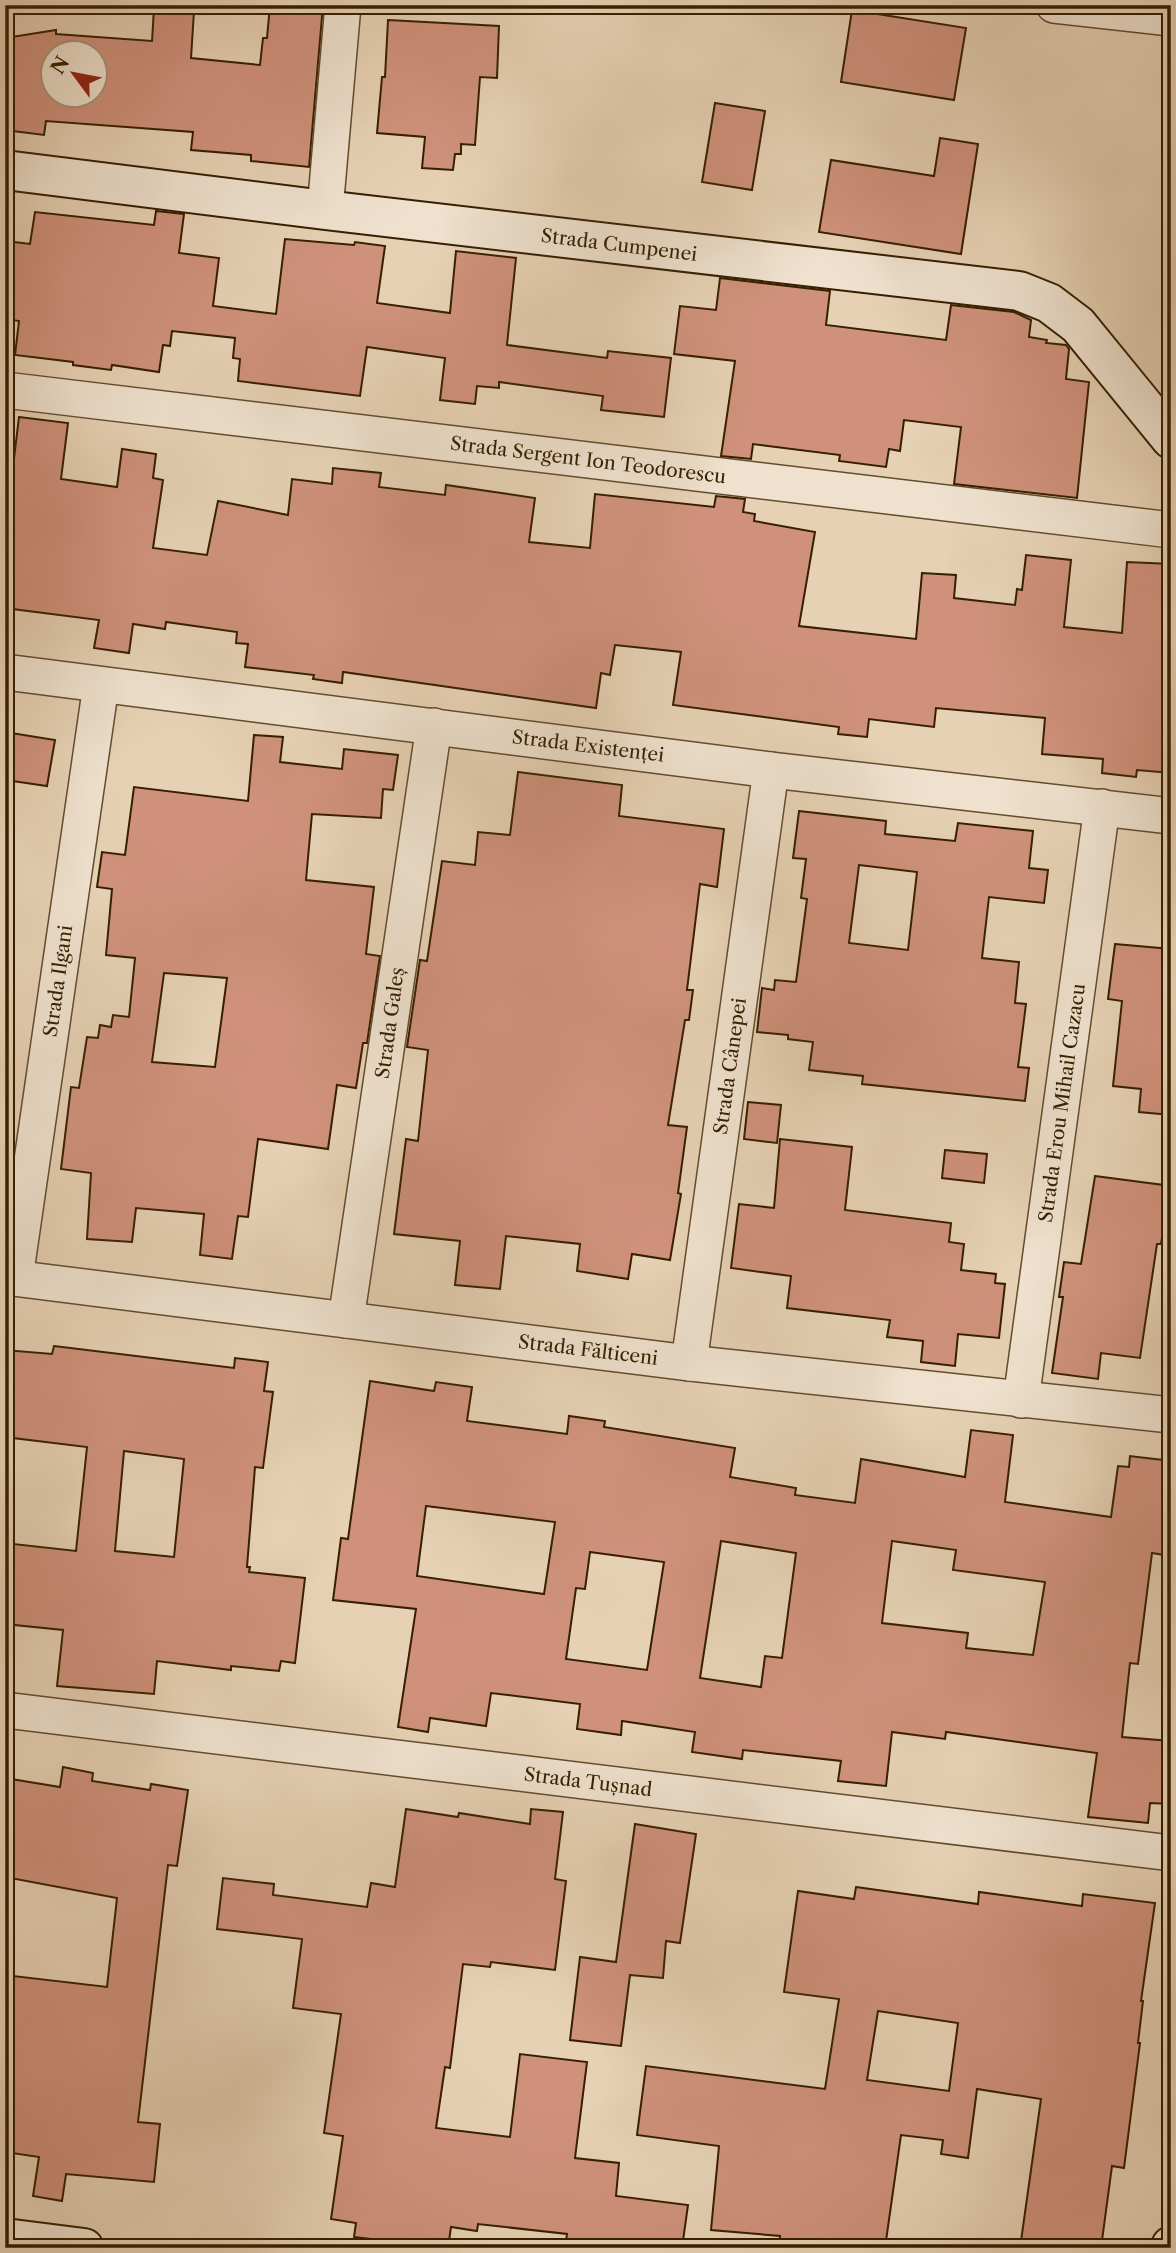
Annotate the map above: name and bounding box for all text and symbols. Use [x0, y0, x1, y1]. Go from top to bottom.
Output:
north arrow [38, 38, 108, 108]
text: N [46, 52, 74, 78]
street label: Strada Cumpenei [540, 224, 699, 266]
street label: Strada Sergent Ion Teodorescu [449, 432, 728, 488]
street label: Strada Existenței [511, 725, 666, 767]
street label: Strada Ilgani [39, 923, 77, 1039]
street label: Strada Galeș [371, 966, 409, 1080]
street label: Strada Erou Mihail Cazacu [1034, 982, 1090, 1224]
street label: Strada Cânepei [709, 996, 751, 1136]
street label: Strada Fălticeni [517, 1330, 659, 1370]
street label: Strada Tușnad [523, 1763, 654, 1801]

